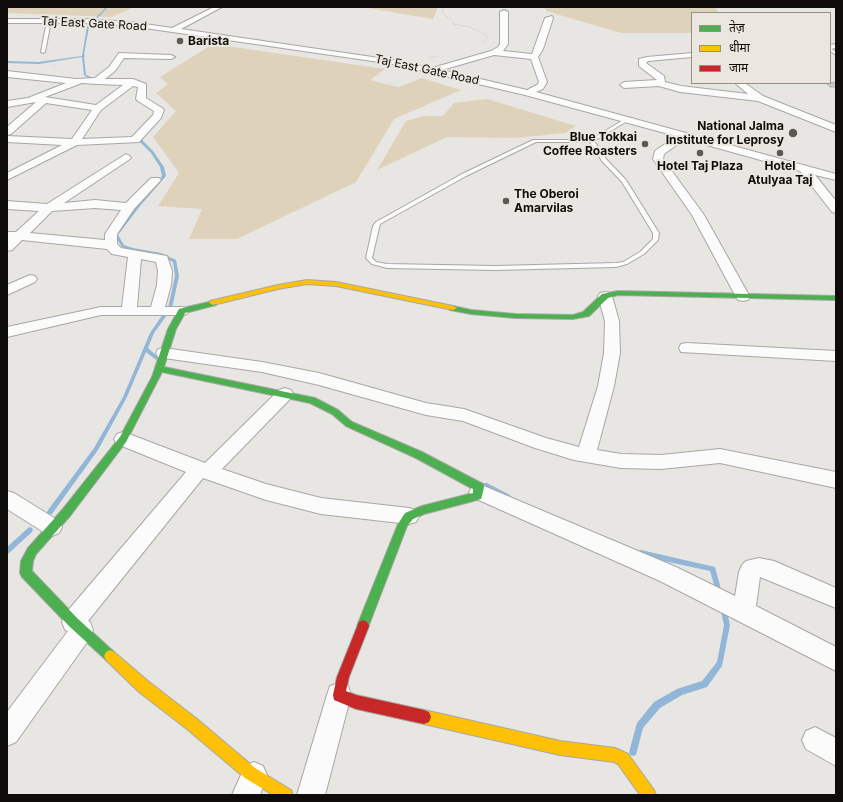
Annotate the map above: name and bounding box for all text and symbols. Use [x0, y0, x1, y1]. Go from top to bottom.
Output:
legend [691, 12, 831, 84]
street label: Taj East Gate Road [41, 14, 147, 34]
text: तेज़ [729, 20, 745, 35]
place label: Barista [188, 34, 229, 48]
marker: Barista [175, 36, 185, 46]
text: धीमा [729, 40, 750, 55]
street label: Taj East Gate Road [374, 52, 480, 88]
text: जाम [729, 60, 748, 75]
place label: National Jalma Institute for Leprosy [666, 119, 784, 147]
marker: National Jalma Institute for Leprosy [787, 127, 799, 139]
place label: Blue Tokkai Coffee Roasters [543, 130, 637, 158]
marker: Blue Tokkai Coffee Roasters [640, 139, 650, 149]
marker: Hotel Taj Plaza [695, 148, 705, 158]
marker: Hotel Atulyaa Taj [775, 148, 785, 158]
place label: Hotel Taj Plaza [657, 159, 743, 173]
place label: Hotel Atulyaa Taj [747, 159, 813, 187]
place label: The Oberoi Amarvilas [514, 187, 579, 215]
marker: The Oberoi Amarvilas [501, 196, 511, 206]

